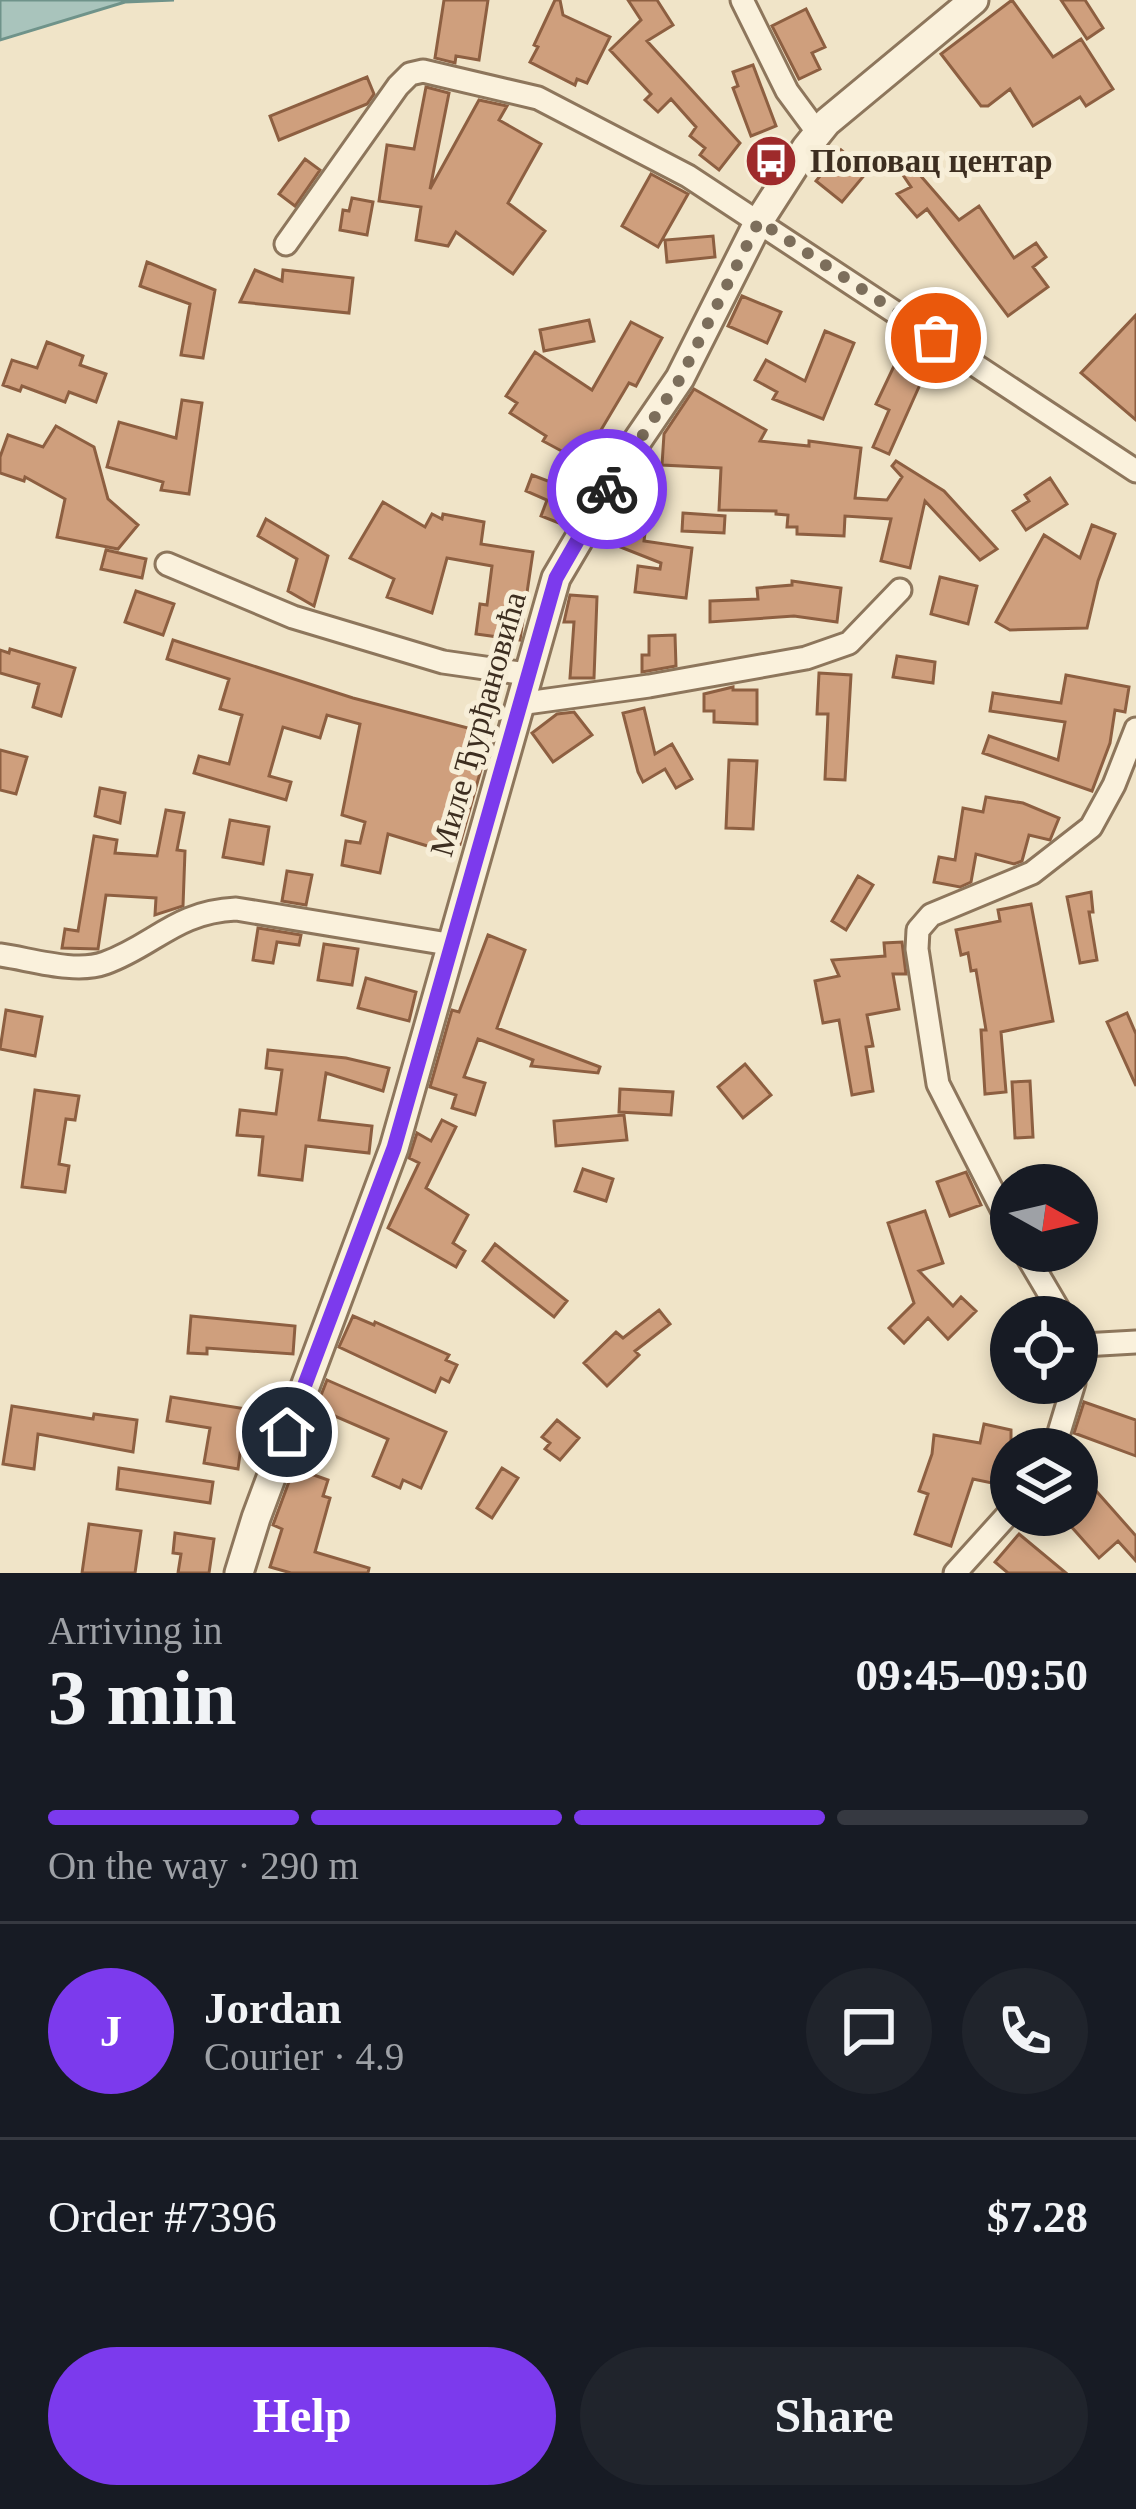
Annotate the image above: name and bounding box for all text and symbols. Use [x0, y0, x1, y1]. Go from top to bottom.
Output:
bus stop icon: Поповац центар [743, 133, 799, 189]
place label: Поповац центар [810, 143, 1053, 179]
pin [885, 287, 987, 389]
icon: bag [903, 305, 969, 371]
courier [547, 429, 667, 549]
icon: bike [574, 456, 640, 522]
street label: Миле Ђурђановића [423, 587, 533, 860]
north arrow [990, 1164, 1098, 1272]
map controls [990, 1164, 1098, 1536]
button: locate [990, 1296, 1098, 1404]
pin [236, 1381, 338, 1483]
icon: home [254, 1399, 320, 1465]
button: layers [990, 1428, 1098, 1536]
text: Arriving in [48, 1609, 222, 1652]
text: 09:45–09:50 [856, 1650, 1088, 1700]
text: 3 min [48, 1654, 237, 1741]
text: On the way · 290 m [48, 1844, 359, 1887]
button: chat [806, 1968, 932, 2094]
button: phone [962, 1968, 1088, 2094]
text: Jordan [204, 1983, 342, 2033]
text: J [100, 2006, 122, 2056]
text: Courier · 4.9 [204, 2035, 404, 2078]
text: Order #7396 [48, 2192, 277, 2242]
text: $7.28 [987, 2192, 1088, 2242]
button: Help [48, 2347, 556, 2485]
button: Share [580, 2347, 1088, 2485]

